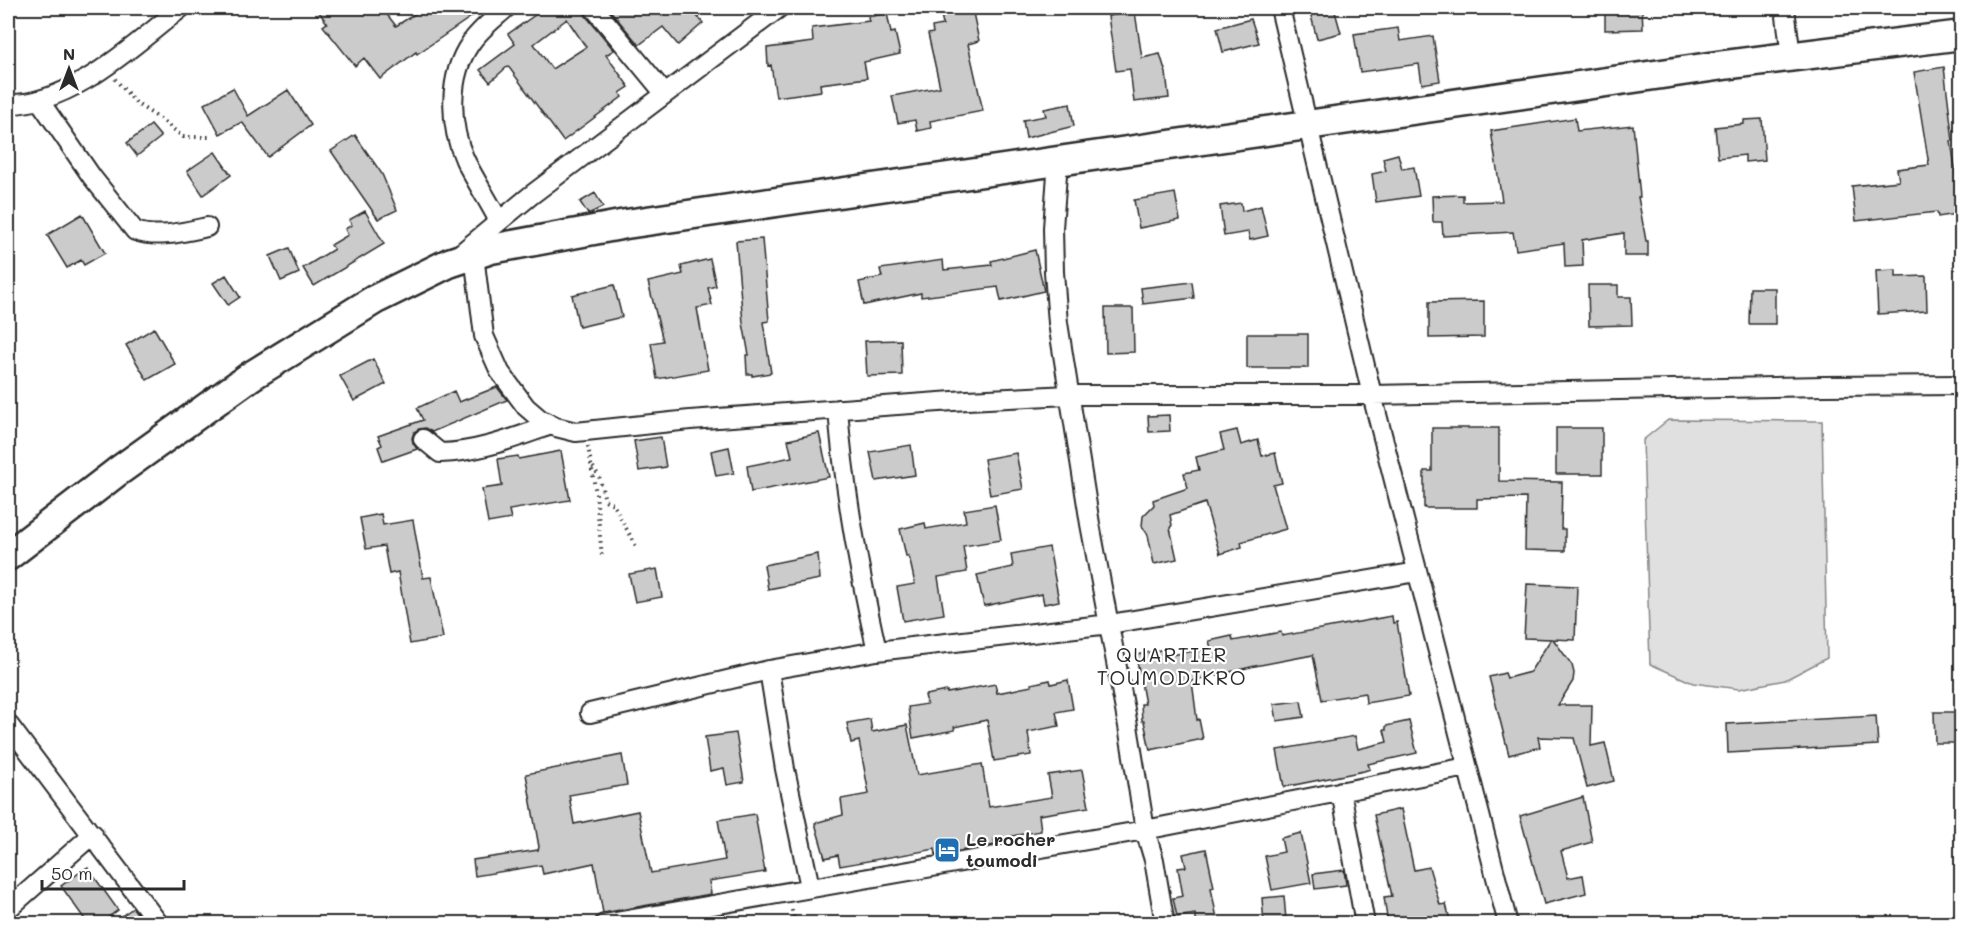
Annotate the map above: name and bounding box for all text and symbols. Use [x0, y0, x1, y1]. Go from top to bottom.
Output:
north arrow [39, 39, 99, 99]
text: N [63, 43, 75, 64]
district label: QUARTIER TOUMODIKRO [1097, 641, 1247, 690]
place label: Le rocher toumodi [966, 827, 1055, 872]
hotel icon: Le rocher toumodi [932, 835, 962, 865]
scale bar [42, 853, 184, 891]
text: 50 m [51, 861, 93, 885]

